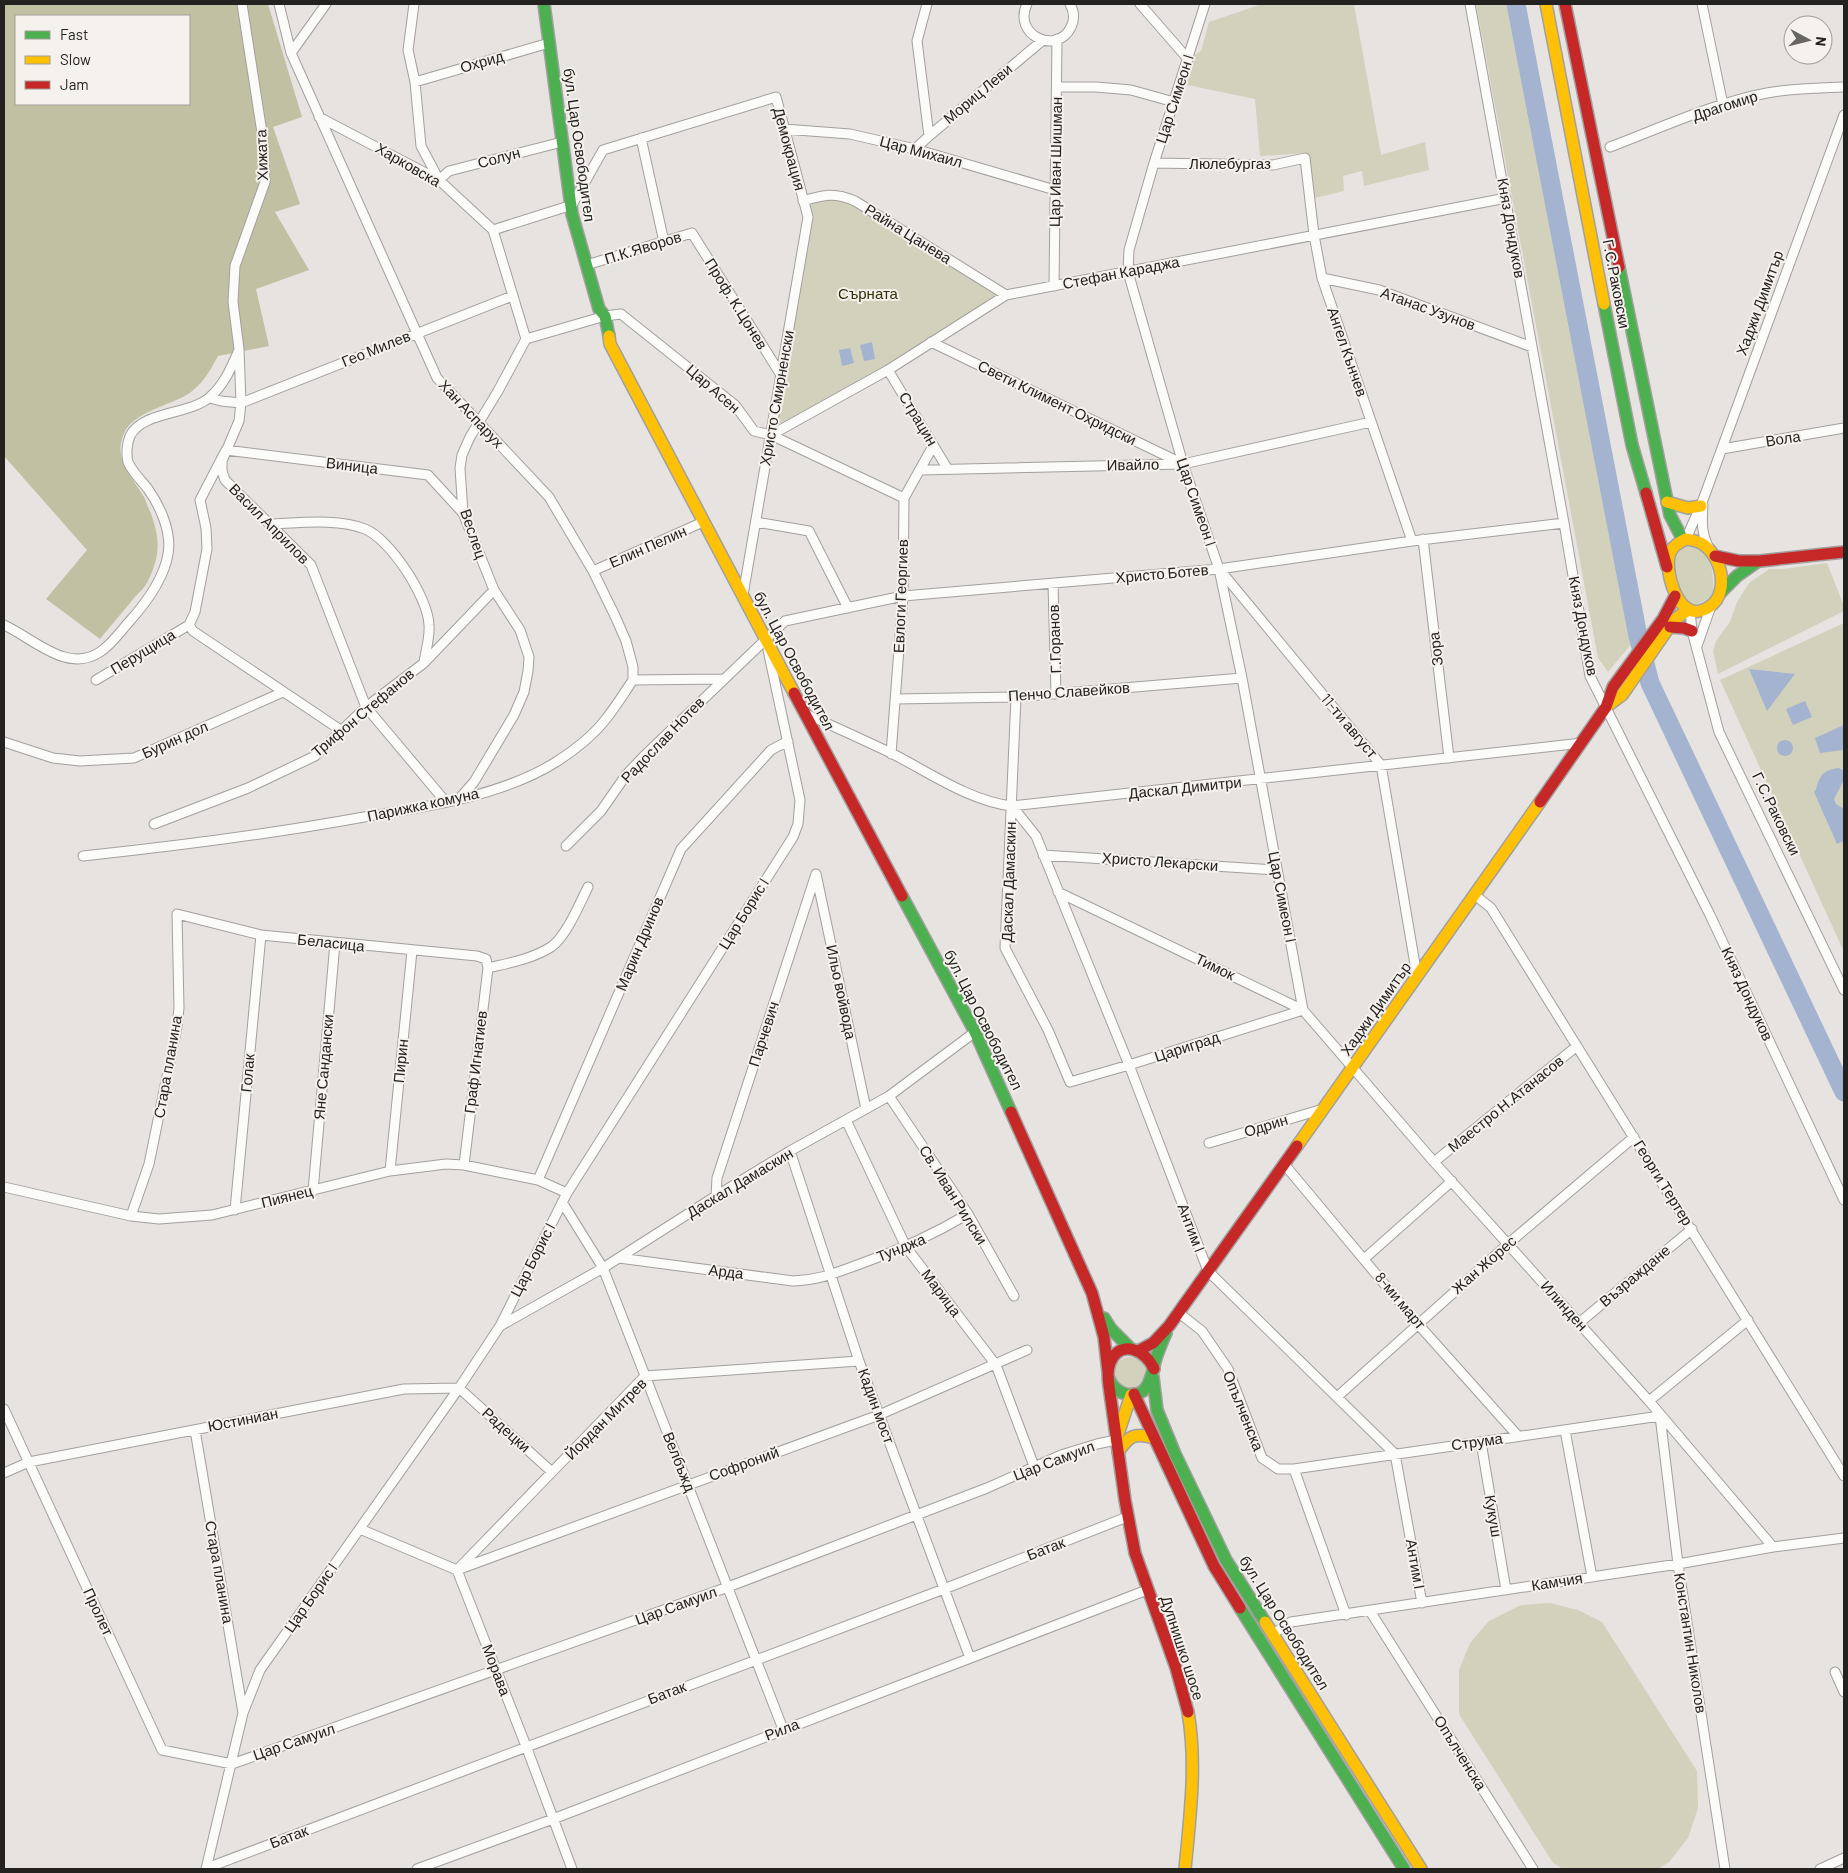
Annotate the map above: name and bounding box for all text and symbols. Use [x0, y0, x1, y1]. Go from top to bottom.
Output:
legend [15, 15, 190, 105]
north arrow [1783, 15, 1833, 65]
text: Fast [60, 25, 88, 43]
text: N [1812, 36, 1830, 47]
street label: Охрид [458, 46, 506, 76]
text: Slow [60, 50, 91, 68]
street label: Цар Симеон I [1151, 52, 1197, 145]
street label: Мориц Леви [939, 59, 1015, 127]
street label: бул. Цар Освободител [560, 67, 600, 223]
text: Jam [60, 75, 89, 93]
street label: Драгомир [1690, 86, 1760, 124]
street label: Цар Иван Шишман [1045, 97, 1065, 227]
street label: Демокрация [770, 105, 810, 192]
street label: Хижата [251, 128, 271, 181]
street label: Цар Михаил [878, 131, 965, 171]
street label: Харковска [373, 138, 445, 190]
street label: Солун [475, 143, 522, 171]
street label: Люлебургаз [1189, 154, 1271, 172]
street label: Княз Дондуков [1494, 176, 1530, 279]
street label: Райна Цанева [862, 199, 956, 267]
street label: П.К.Яворов [602, 227, 683, 267]
street label: Г.С.Раковски [1600, 238, 1634, 330]
street label: Хаджи Димитър [1732, 248, 1786, 358]
street label: Стефан Караджа [1061, 252, 1181, 292]
street label: Проф. К.Цонев [702, 255, 772, 352]
street label: Атанас Узунов [1379, 283, 1478, 334]
park label: Сърната [838, 284, 899, 302]
street label: Ангел Кънчев [1324, 305, 1372, 399]
street label: Гео Милев [339, 326, 413, 370]
street label: Христо Смирненски [755, 329, 797, 467]
street label: Свети Климент Охридски [975, 356, 1140, 448]
street label: Цар Асен [683, 360, 744, 416]
street label: Хан Аспарух [436, 375, 508, 452]
street label: Страцин [896, 388, 942, 449]
street label: Вола [1764, 426, 1802, 450]
street label: Виница [325, 453, 380, 477]
street label: Ивайло [1107, 455, 1159, 473]
street label: Цар Симеон I [1173, 455, 1221, 548]
street label: Васил Априлов [226, 479, 314, 567]
street label: Веслец [457, 506, 491, 561]
street label: Елин Пелин [606, 521, 689, 571]
street label: Евлоги Георгиев [889, 539, 911, 653]
street label: Христо Ботев [1115, 560, 1209, 586]
street label: Княз Дондуков [1565, 574, 1602, 677]
street label: бул. Цар Освободител [751, 588, 839, 733]
street label: Г.Горанов [1044, 604, 1064, 674]
street label: Перущица [107, 624, 179, 678]
street label: Зора [1424, 630, 1446, 667]
street label: Трифон Стефанов [307, 664, 417, 760]
street label: Пенчо Славейков [1007, 678, 1130, 704]
street label: 11-ти август [1318, 690, 1382, 761]
street label: Радослав Нотев [617, 693, 708, 786]
street label: Бурин дол [139, 717, 210, 762]
street label: Г.С.Раковски [1749, 769, 1805, 858]
street label: Даскал Димитри [1127, 772, 1242, 802]
street label: Парижка комуна [365, 783, 481, 825]
street label: Даскал Дамаскин [997, 821, 1019, 943]
street label: Христо Лекарски [1101, 848, 1219, 874]
street label: Цар Симеон I [1265, 850, 1301, 944]
street label: Цар Борис I [714, 875, 772, 952]
street label: Марин Дринов [611, 894, 667, 993]
street label: Беласица [297, 930, 366, 955]
street label: Ильо войвода [823, 943, 861, 1041]
street label: Княз Дондуков [1718, 944, 1777, 1043]
street label: бул. Цар Освободител [941, 946, 1027, 1093]
street label: Тимок [1193, 949, 1239, 984]
street label: Хаджи Димитър [1336, 958, 1414, 1059]
street label: Парчевич [744, 999, 782, 1069]
street label: Граф Игнатиев [460, 1009, 490, 1114]
street label: Стара планина [149, 1013, 185, 1120]
street label: Яне Сандански [309, 1013, 337, 1120]
street label: Цариград [1152, 1027, 1222, 1065]
street label: Пирин [389, 1038, 411, 1084]
street label: Маестро Н.Атанасов [1444, 1051, 1567, 1155]
street label: Голак [236, 1052, 258, 1093]
street label: Одрин [1242, 1110, 1290, 1140]
street label: Георги Тертер [1630, 1137, 1697, 1228]
street label: Св. Иван Рилски [916, 1141, 992, 1247]
street label: Даскал Дамаскин [683, 1143, 796, 1221]
street label: Пиянец [259, 1181, 315, 1211]
street label: Антим I [1174, 1201, 1209, 1255]
street label: Цар Борис I [506, 1220, 558, 1299]
street label: Тунджа [874, 1229, 928, 1265]
street label: Жан Жорес [1447, 1231, 1520, 1297]
street label: Възраждане [1595, 1240, 1673, 1310]
street label: Арда [708, 1260, 745, 1282]
street label: Марица [918, 1265, 966, 1320]
street label: 8-ми март [1372, 1268, 1430, 1333]
street label: Илинден [1537, 1276, 1592, 1334]
street label: Кадин мост [855, 1366, 899, 1446]
street label: Опълченска [1220, 1368, 1268, 1454]
street label: Йордан Митрев [561, 1374, 650, 1463]
street label: Юстиниан [206, 1403, 279, 1435]
street label: Радецки [479, 1403, 534, 1456]
street label: Струма [1450, 1428, 1504, 1454]
street label: Велбъжд [660, 1429, 700, 1494]
street label: Цар Самуил [1010, 1436, 1097, 1484]
street label: Софроний [706, 1442, 781, 1484]
street label: Кукуш [1481, 1493, 1507, 1538]
street label: Стара планина [202, 1519, 238, 1625]
street label: Батак [1024, 1532, 1068, 1564]
street label: Антим I [1403, 1537, 1429, 1590]
street label: бул. Цар Освободител [1236, 1552, 1333, 1693]
street label: Цар Борис I [280, 1559, 341, 1636]
street label: Камчия [1530, 1568, 1584, 1594]
street label: Константин Николов [1671, 1571, 1711, 1714]
street label: Цар Самуил [632, 1582, 719, 1628]
street label: Пролет [80, 1585, 118, 1638]
street label: Дупнишко шосе [1158, 1593, 1208, 1702]
street label: Морава [479, 1641, 515, 1699]
street label: Батак [645, 1676, 689, 1708]
street label: Опълченска [1431, 1712, 1491, 1794]
street label: Рила [762, 1714, 802, 1744]
street label: Цар Самуил [250, 1719, 337, 1763]
street label: Батак [267, 1820, 311, 1852]

